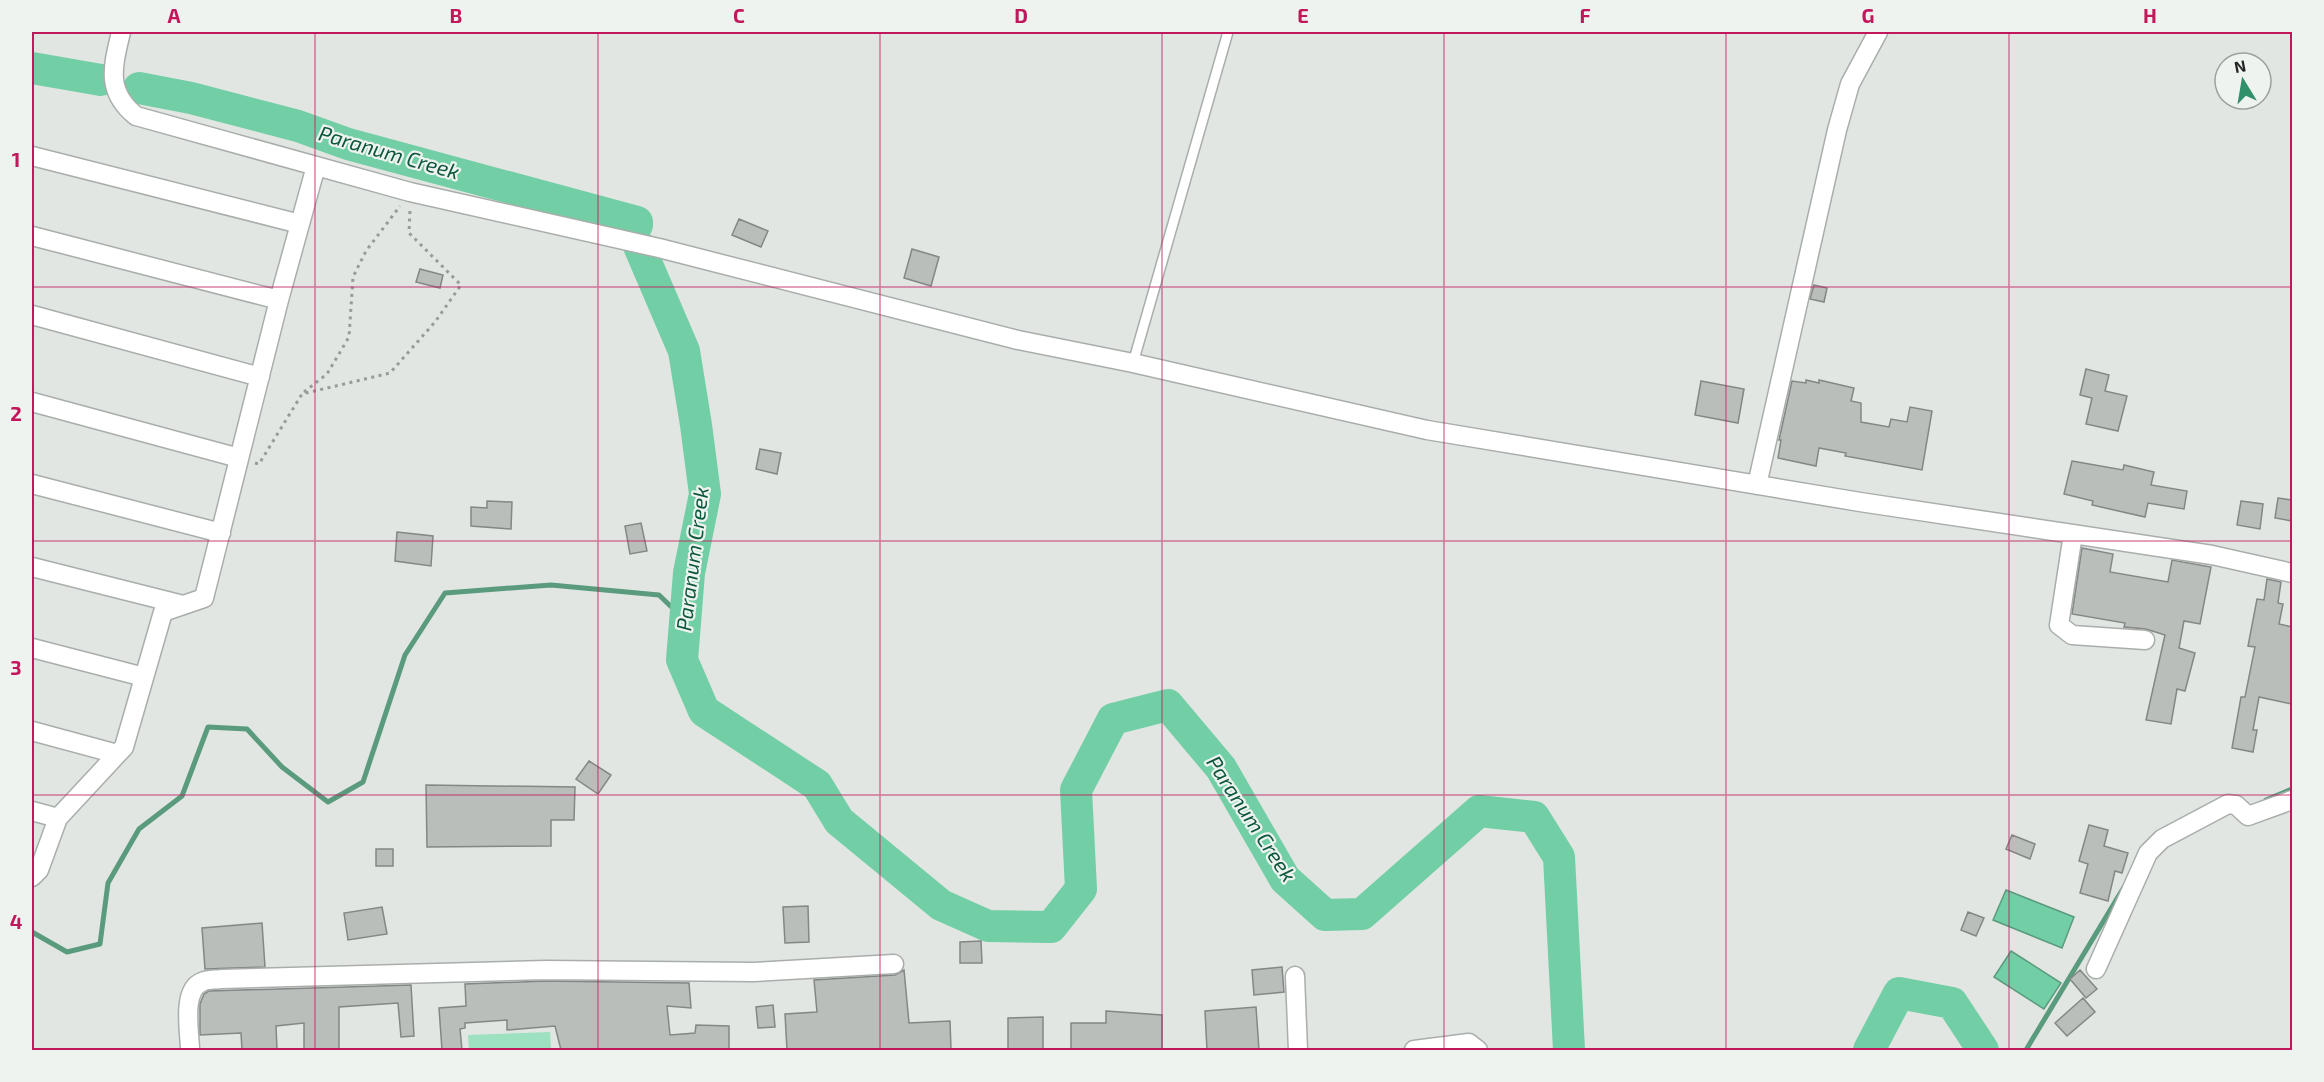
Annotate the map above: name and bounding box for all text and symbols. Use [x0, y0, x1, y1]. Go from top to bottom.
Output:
text: A [167, 3, 181, 27]
text: B [450, 3, 462, 27]
text: C [733, 3, 745, 27]
text: D [1014, 3, 1028, 27]
text: E [1297, 3, 1309, 27]
text: F [1579, 3, 1591, 27]
text: G [1862, 3, 1874, 27]
text: H [2143, 3, 2157, 27]
north arrow [2213, 51, 2273, 111]
text: N [2233, 55, 2248, 76]
water label: Paranum Creek [316, 120, 463, 184]
text: 1 [12, 147, 20, 171]
text: 2 [10, 401, 22, 425]
water label: Paranum Creek [670, 485, 713, 632]
text: 3 [10, 655, 22, 679]
water label: Paranum Creek [1202, 751, 1302, 886]
text: 4 [10, 909, 23, 933]

